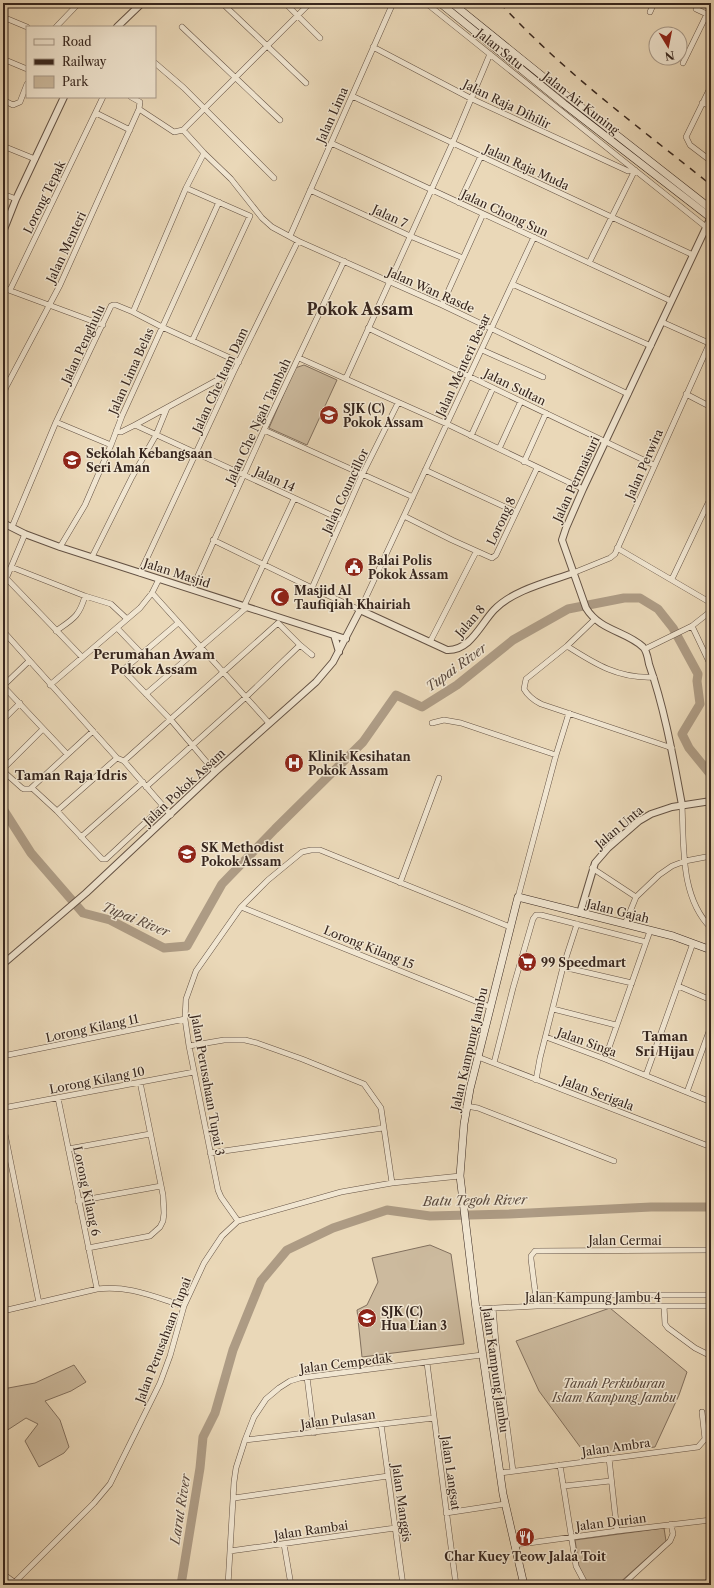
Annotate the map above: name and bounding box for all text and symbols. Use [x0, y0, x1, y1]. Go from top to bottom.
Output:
street label: Jalan Satu [472, 24, 527, 73]
legend [26, 26, 156, 98]
north arrow [648, 26, 688, 66]
text: Road [62, 34, 92, 49]
text: N [663, 48, 676, 64]
text: Railway [62, 54, 107, 69]
street label: Jalan Air Kuning [538, 67, 623, 138]
text: Park [62, 74, 89, 89]
street label: Jalan Raja Dihilir [459, 75, 553, 132]
street label: Jalan Lima [312, 84, 351, 147]
street label: Jalan Raja Muda [480, 140, 572, 193]
street label: Lorong Tepak [20, 157, 69, 236]
street label: Jalan Chong Sun [457, 185, 551, 240]
street label: Jalan 7 [368, 201, 410, 231]
street label: Jalan Menteri [42, 209, 89, 287]
street label: Jalan Wan Rasde [383, 263, 477, 316]
district label: Pokok Assam [306, 299, 414, 319]
street label: Jalan Penghulu [57, 302, 108, 388]
street label: Jalan Menteri Besar [432, 311, 493, 421]
street label: Jalan Lima Belas [104, 325, 157, 419]
street label: Jalan Che Itam Dam [188, 325, 251, 437]
street label: Jalan Che Ngah Tambah [221, 355, 294, 488]
street label: Jalan Sultan [480, 365, 549, 409]
place label: SJK (C) Pokok Assam [343, 401, 423, 430]
school or university icon: SJK (C) Pokok Assam [318, 404, 340, 426]
street label: Jalan Perwira [621, 426, 666, 503]
street label: Jalan Permaisuri [549, 433, 603, 526]
place label: Sekolah Kebangsaan Seri Aman [86, 446, 213, 475]
street label: Jalan Councillor [318, 446, 371, 538]
school or university icon: Sekolah Kebangsaan Seri Aman [61, 449, 83, 471]
street label: Jalan 14 [250, 463, 298, 495]
street label: Lorong 8 [483, 494, 519, 548]
place label: Balai Polis Pokok Assam [368, 553, 448, 582]
street label: Jalan Masjid [140, 555, 213, 591]
public building icon: Balai Polis Pokok Assam [343, 556, 365, 578]
place label: Masjid Al Taufiqiah Khairiah [294, 583, 412, 612]
mosque icon: Masjid Al Taufiqiah Khairiah [269, 586, 291, 608]
street label: Jalan 8 [451, 602, 488, 642]
water label: Tupai River [422, 639, 490, 695]
district label: Perumahan Awam Pokok Assam [93, 646, 215, 677]
street label: Jalan Pokok Assam [139, 745, 228, 830]
place label: Klinik Kesihatan Pokok Assam [308, 749, 412, 778]
hospital icon: Klinik Kesihatan Pokok Assam [283, 752, 305, 774]
district label: Taman Raja Idris [15, 767, 127, 783]
street label: Jalan Unta [590, 802, 647, 853]
place label: SK Methodist Pokok Assam [201, 840, 284, 869]
school or university icon: SK Methodist Pokok Assam [176, 843, 198, 865]
street label: Jalan Gajah [583, 895, 651, 926]
water label: Tupai River [100, 898, 173, 940]
street label: Lorong Kilang 15 [322, 922, 416, 972]
supermarket icon: 99 Speedmart [516, 951, 538, 973]
place label: 99 Speedmart [541, 955, 626, 970]
street label: Jalan Kampung Jambu [447, 985, 491, 1114]
street label: Lorong Kilang 11 [44, 1011, 140, 1045]
street label: Jalan Perusahaan Tupai 3 [188, 1011, 228, 1157]
street label: Jalan Singa [553, 1024, 619, 1060]
district label: Taman Sri Hijau [635, 1028, 695, 1059]
street label: Lorong Kilang 10 [48, 1063, 146, 1097]
street label: Jalan Serigala [558, 1072, 637, 1114]
street label: Lorong Kilang 6 [70, 1145, 104, 1237]
water label: Batu Tegoh River [422, 1191, 528, 1209]
street label: Jalan Cermai [586, 1233, 662, 1248]
street label: Jalan Perusahaan Tupai [131, 1275, 194, 1407]
street label: Jalan Kampung Jambu 4 [523, 1290, 661, 1305]
place label: SJK (C) Hua Lian 3 [381, 1304, 447, 1333]
street label: Jalan Kampung Jambu [480, 1305, 512, 1434]
school or university icon: SJK (C) Hua Lian 3 [356, 1307, 378, 1329]
street label: Jalan Cempedak [297, 1350, 394, 1376]
park label: Tanah Perkuburan Islam Kampung Jambu [551, 1376, 677, 1405]
street label: Jalan Pulasan [298, 1406, 377, 1432]
street label: Jalan Langsat [438, 1433, 464, 1512]
street label: Jalan Ambra [579, 1435, 652, 1460]
street label: Jalan Manggis [389, 1461, 415, 1543]
water label: Larut River [166, 1472, 194, 1546]
street label: Jalan Durian [573, 1510, 647, 1534]
street label: Jalan Rambai [271, 1517, 349, 1543]
restaurant icon: Char Kuey Teow Jalaá Toit [514, 1526, 536, 1548]
place label: Char Kuey Teow Jalaá Toit [444, 1549, 606, 1564]

